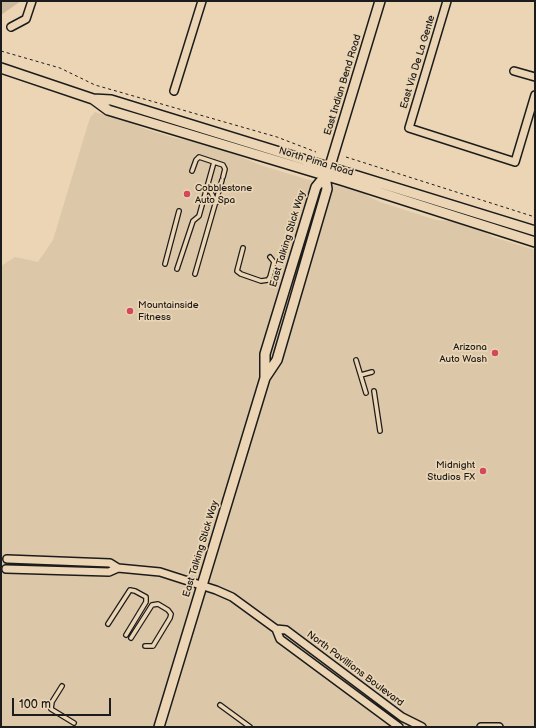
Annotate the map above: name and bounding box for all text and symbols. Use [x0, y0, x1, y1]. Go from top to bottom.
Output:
street label: East Via De La Gente [398, 14, 438, 110]
street label: East Indian Bend Road [322, 33, 364, 137]
street label: North Pima Road [277, 145, 355, 179]
place label: Cobblestone Auto Spa [195, 182, 252, 206]
marker: Cobblestone Auto Spa [182, 189, 192, 199]
street label: East Talking Stick Way [268, 189, 308, 289]
place label: Mountainside Fitness [138, 299, 199, 322]
marker: Mountainside Fitness [125, 306, 135, 316]
place label: Arizona Auto Wash [440, 341, 487, 364]
marker: Arizona Auto Wash [490, 348, 500, 358]
place label: Midnight Studios FX [427, 459, 475, 482]
marker: Midnight Studios FX [478, 466, 488, 476]
street label: East Talking Stick Way [181, 499, 221, 599]
street label: North Pavillions Boulevard [304, 629, 406, 709]
scale bar [14, 690, 113, 716]
text: 100 m [19, 697, 51, 712]

